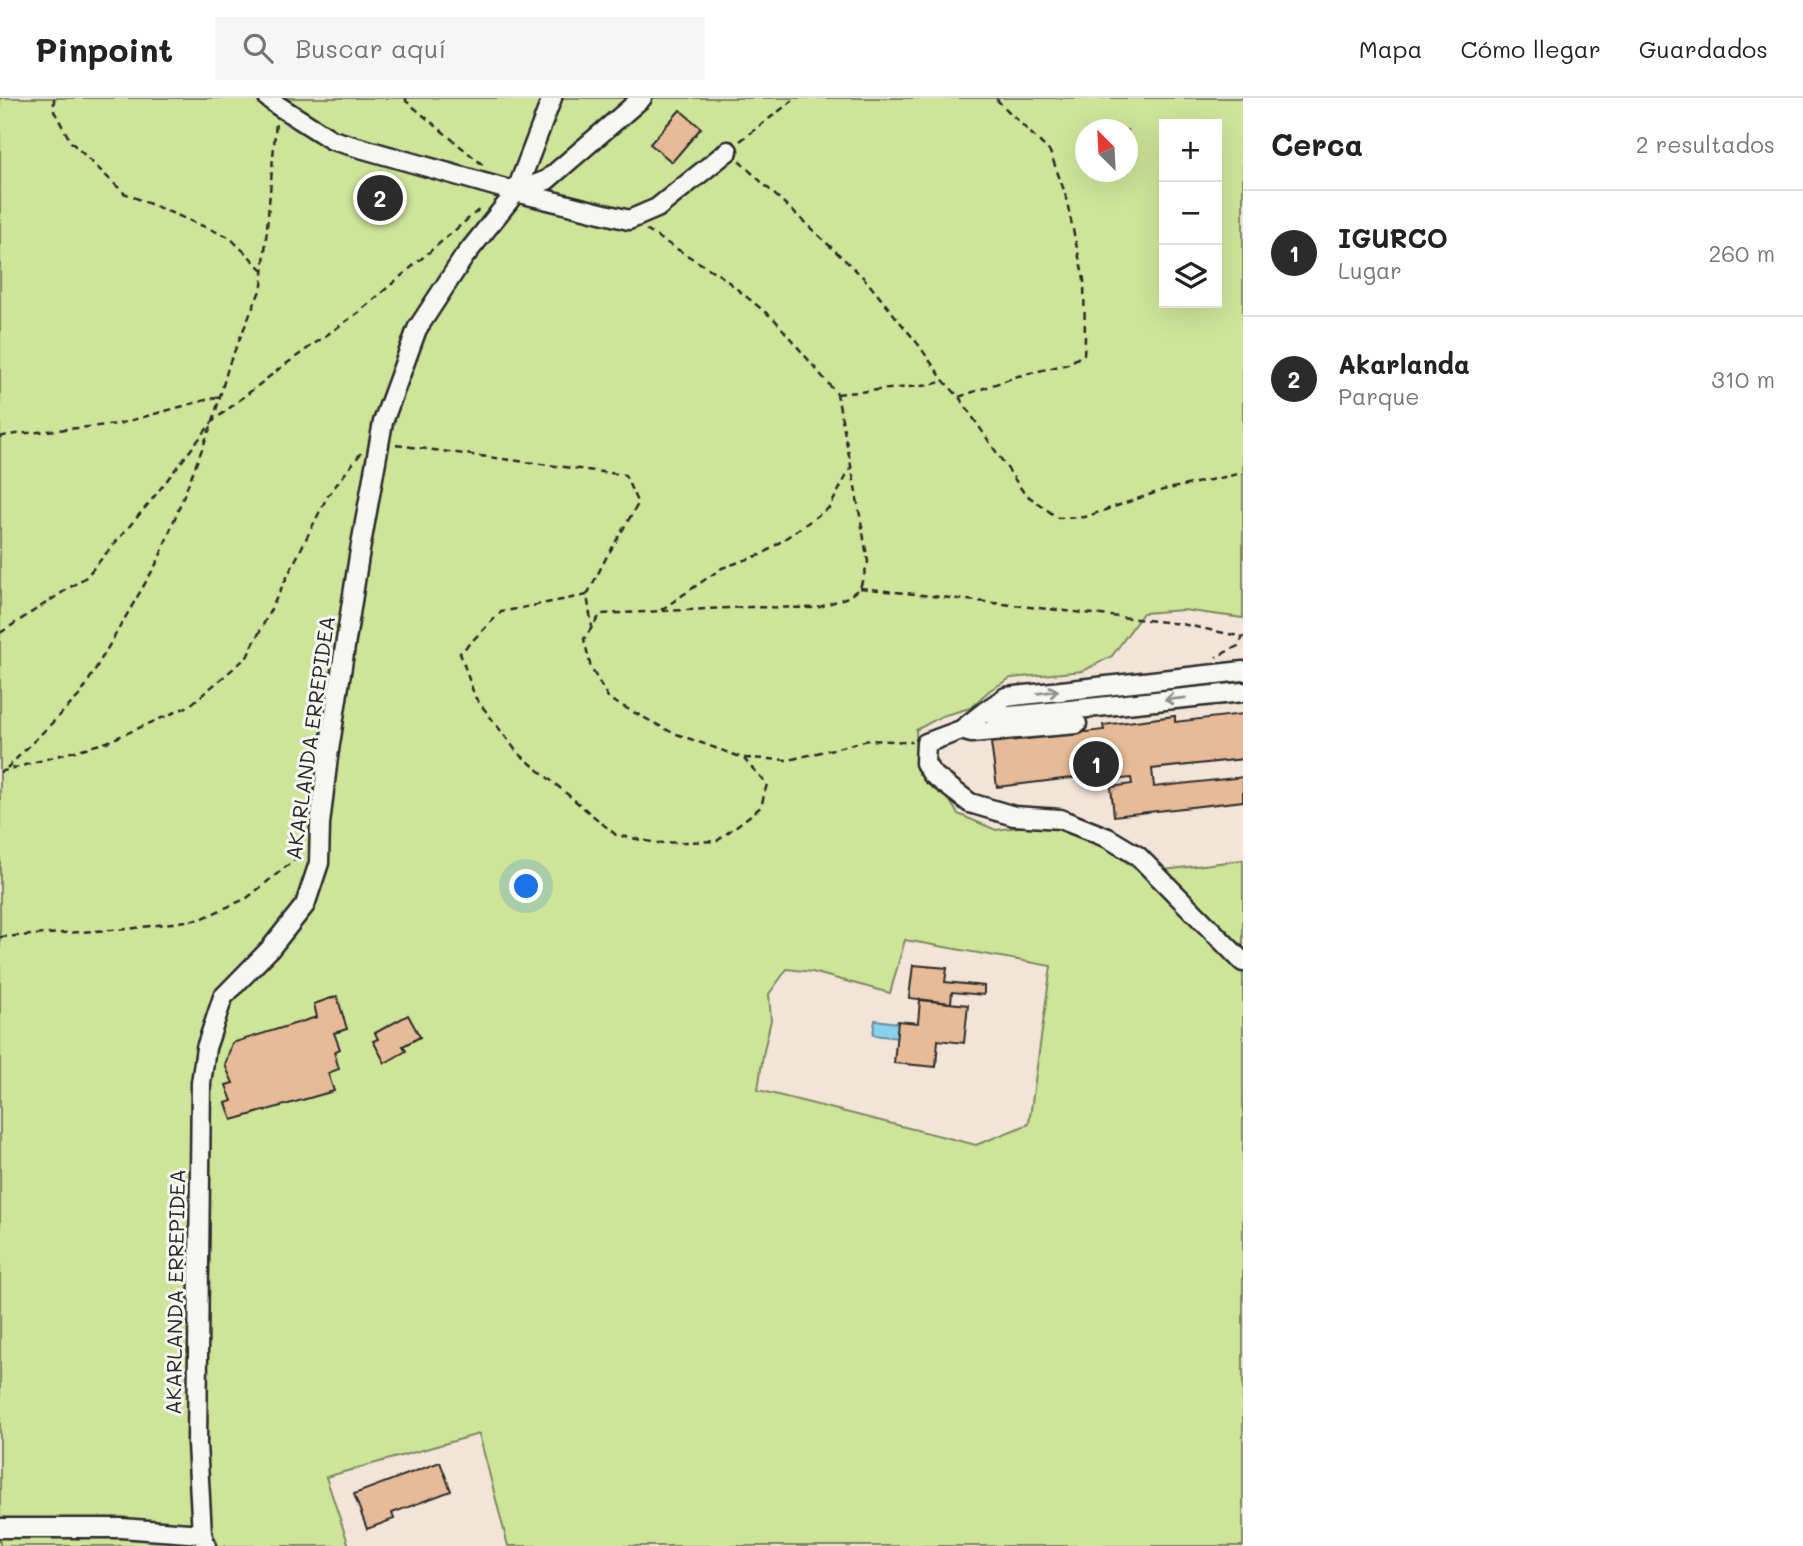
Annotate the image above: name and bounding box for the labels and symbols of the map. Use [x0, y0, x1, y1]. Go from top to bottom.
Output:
north arrow [1075, 119, 1138, 182]
pin: 2 [357, 172, 403, 224]
street label: AKARLANDA ERREPIDEA [279, 614, 340, 861]
one-way arrow [1036, 686, 1058, 699]
one-way arrow [1164, 693, 1187, 706]
pin: 1 [1073, 738, 1119, 790]
your location [509, 869, 543, 903]
street label: AKARLANDA ERREPIDEA [159, 1169, 190, 1415]

